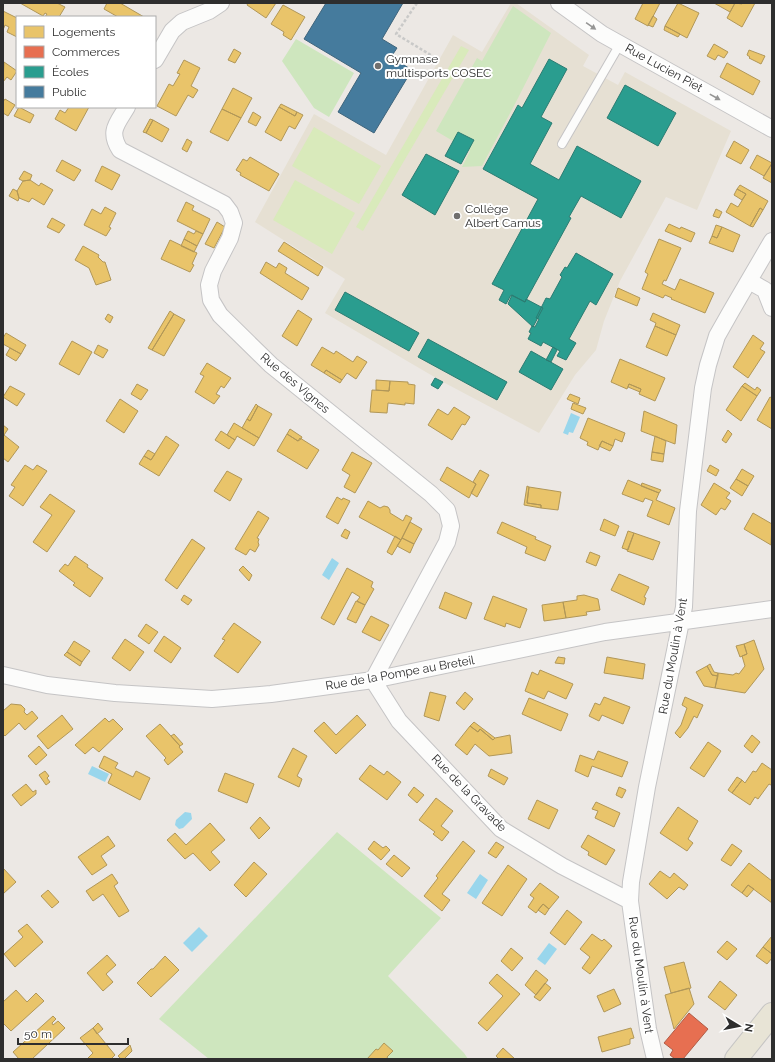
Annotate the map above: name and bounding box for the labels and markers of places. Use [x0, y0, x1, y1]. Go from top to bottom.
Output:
place label: Gymnase multisports COSEC [386, 52, 491, 80]
marker: Gymnase multisports COSEC [373, 61, 383, 71]
place label: Collège Albert Camus [465, 202, 541, 230]
marker: Collège Albert Camus [452, 211, 462, 221]

